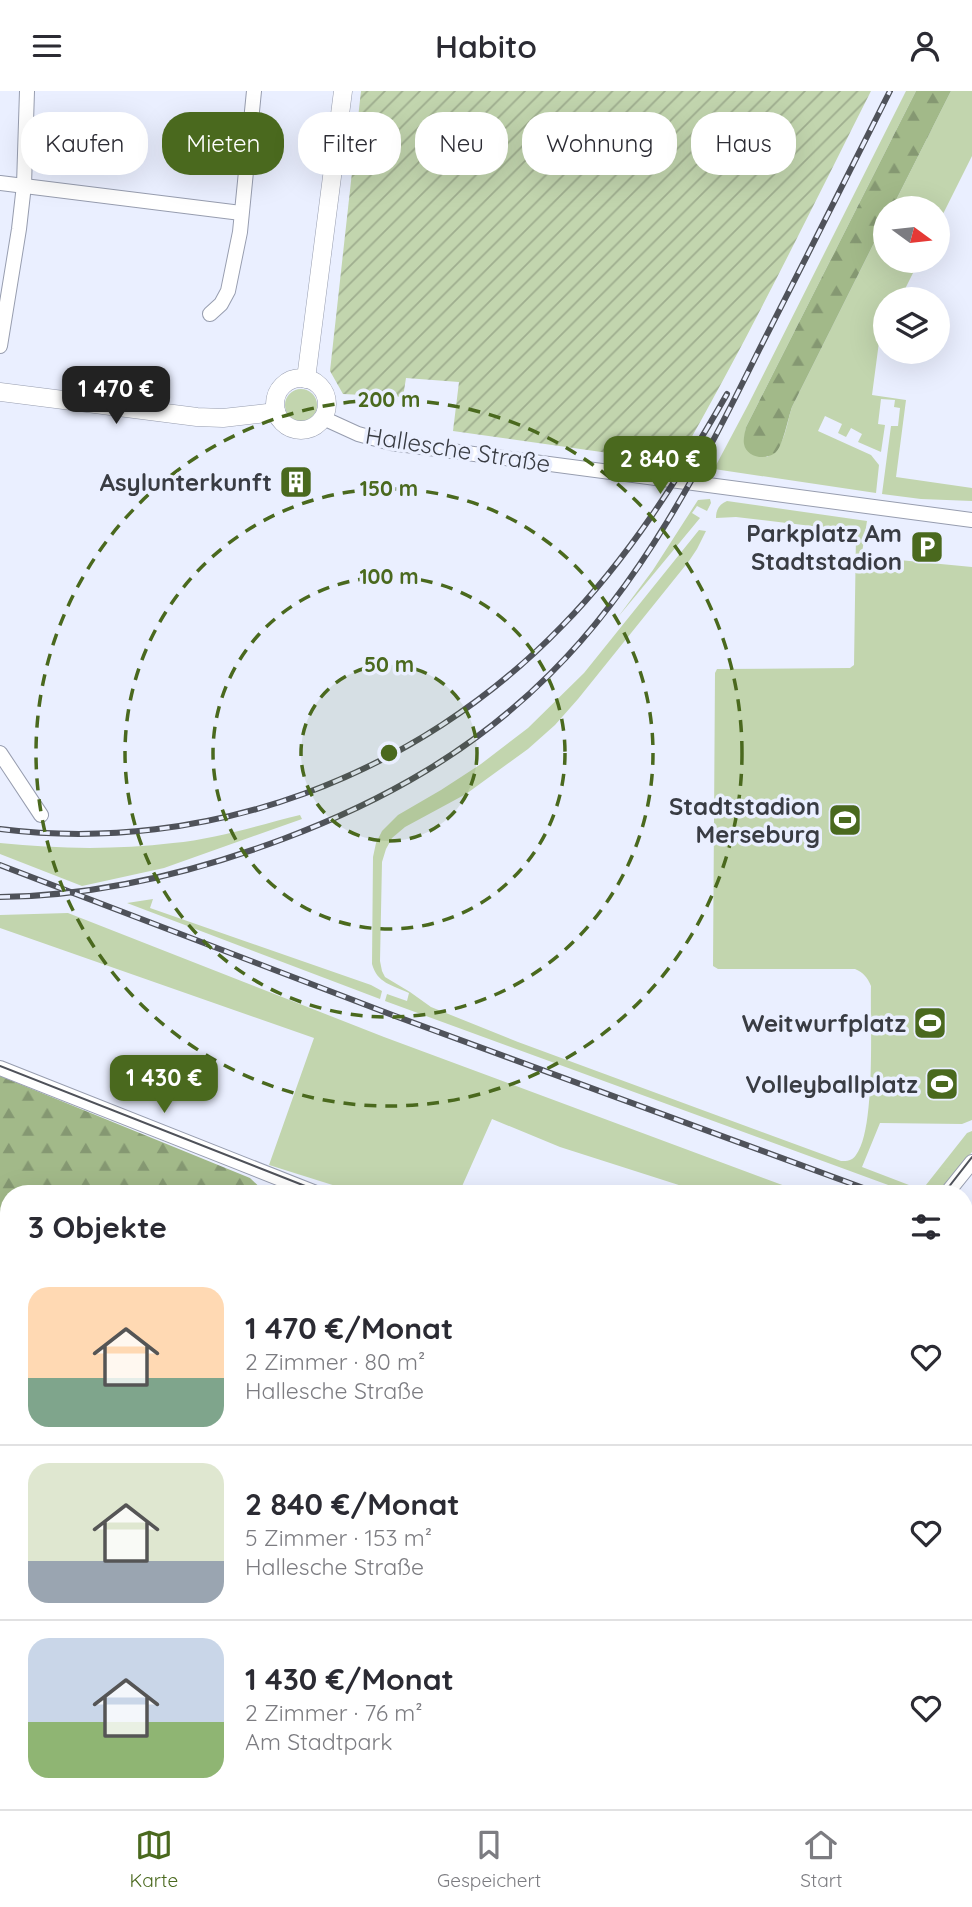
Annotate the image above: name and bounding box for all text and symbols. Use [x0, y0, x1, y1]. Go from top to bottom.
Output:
text: Habito [435, 26, 537, 66]
icon: menu [28, 27, 66, 65]
icon: person [906, 27, 944, 65]
chip: Kaufen [21, 112, 148, 175]
chip: Mieten [162, 112, 284, 175]
chip: Filter [298, 112, 401, 175]
chip: Neu [415, 112, 508, 175]
chip: Wohnung [522, 112, 677, 175]
chip: Haus [691, 112, 796, 175]
north arrow [873, 196, 950, 273]
map controls [873, 196, 950, 364]
button: layers [873, 287, 950, 364]
pin: 1 470 € [51, 367, 181, 426]
text: 1 470 € [78, 374, 154, 403]
text: 200 m [358, 386, 420, 412]
street label: Hallesche Straße [363, 420, 553, 478]
pin: 2 840 € [595, 437, 725, 496]
text: 2 840 € [620, 444, 700, 473]
building icon: Asylunterkunft [277, 463, 315, 501]
place label: Asylunterkunft [100, 467, 272, 497]
text: 150 m [360, 475, 418, 501]
place label: Parkplatz Am Stadtstadion [746, 518, 902, 576]
parking icon: Parkplatz Am Stadtstadion [908, 528, 946, 566]
text: 100 m [359, 563, 419, 589]
text: 50 m [364, 651, 414, 677]
centre of rings [377, 741, 401, 765]
place label: Stadtstadion Merseburg [669, 791, 820, 849]
sports icon: Stadtstadion Merseburg [826, 801, 864, 839]
sports icon: Weitwurfplatz [911, 1004, 949, 1042]
place label: Weitwurfplatz [742, 1008, 906, 1038]
pin: 1 430 € [99, 1055, 229, 1115]
text: 1 430 € [126, 1063, 202, 1092]
sports icon: Volleyballplatz [923, 1065, 961, 1103]
place label: Volleyballplatz [745, 1069, 918, 1099]
text: 3 Objekte [28, 1208, 167, 1246]
icon: filters [907, 1208, 945, 1246]
text: 1 470 €/Monat [245, 1309, 453, 1347]
icon: home [84, 1315, 168, 1399]
icon: heart [907, 1338, 945, 1376]
text: 2 Zimmer · 80 m² [245, 1347, 425, 1376]
text: Hallesche Straße [245, 1376, 424, 1405]
text: 2 840 €/Monat [245, 1485, 460, 1523]
icon: home [84, 1491, 168, 1575]
icon: heart [907, 1514, 945, 1552]
text: 5 Zimmer · 153 m² [245, 1523, 432, 1552]
text: Hallesche Straße [245, 1552, 424, 1581]
text: 1 430 €/Monat [245, 1660, 454, 1698]
icon: home [84, 1666, 168, 1750]
icon: heart [907, 1689, 945, 1727]
text: 2 Zimmer · 76 m² [245, 1698, 423, 1727]
text: Am Stadtpark [245, 1727, 393, 1756]
tab: Karte [129, 1826, 178, 1892]
tab: Gespeichert [437, 1826, 541, 1892]
tab: Start [800, 1826, 843, 1892]

